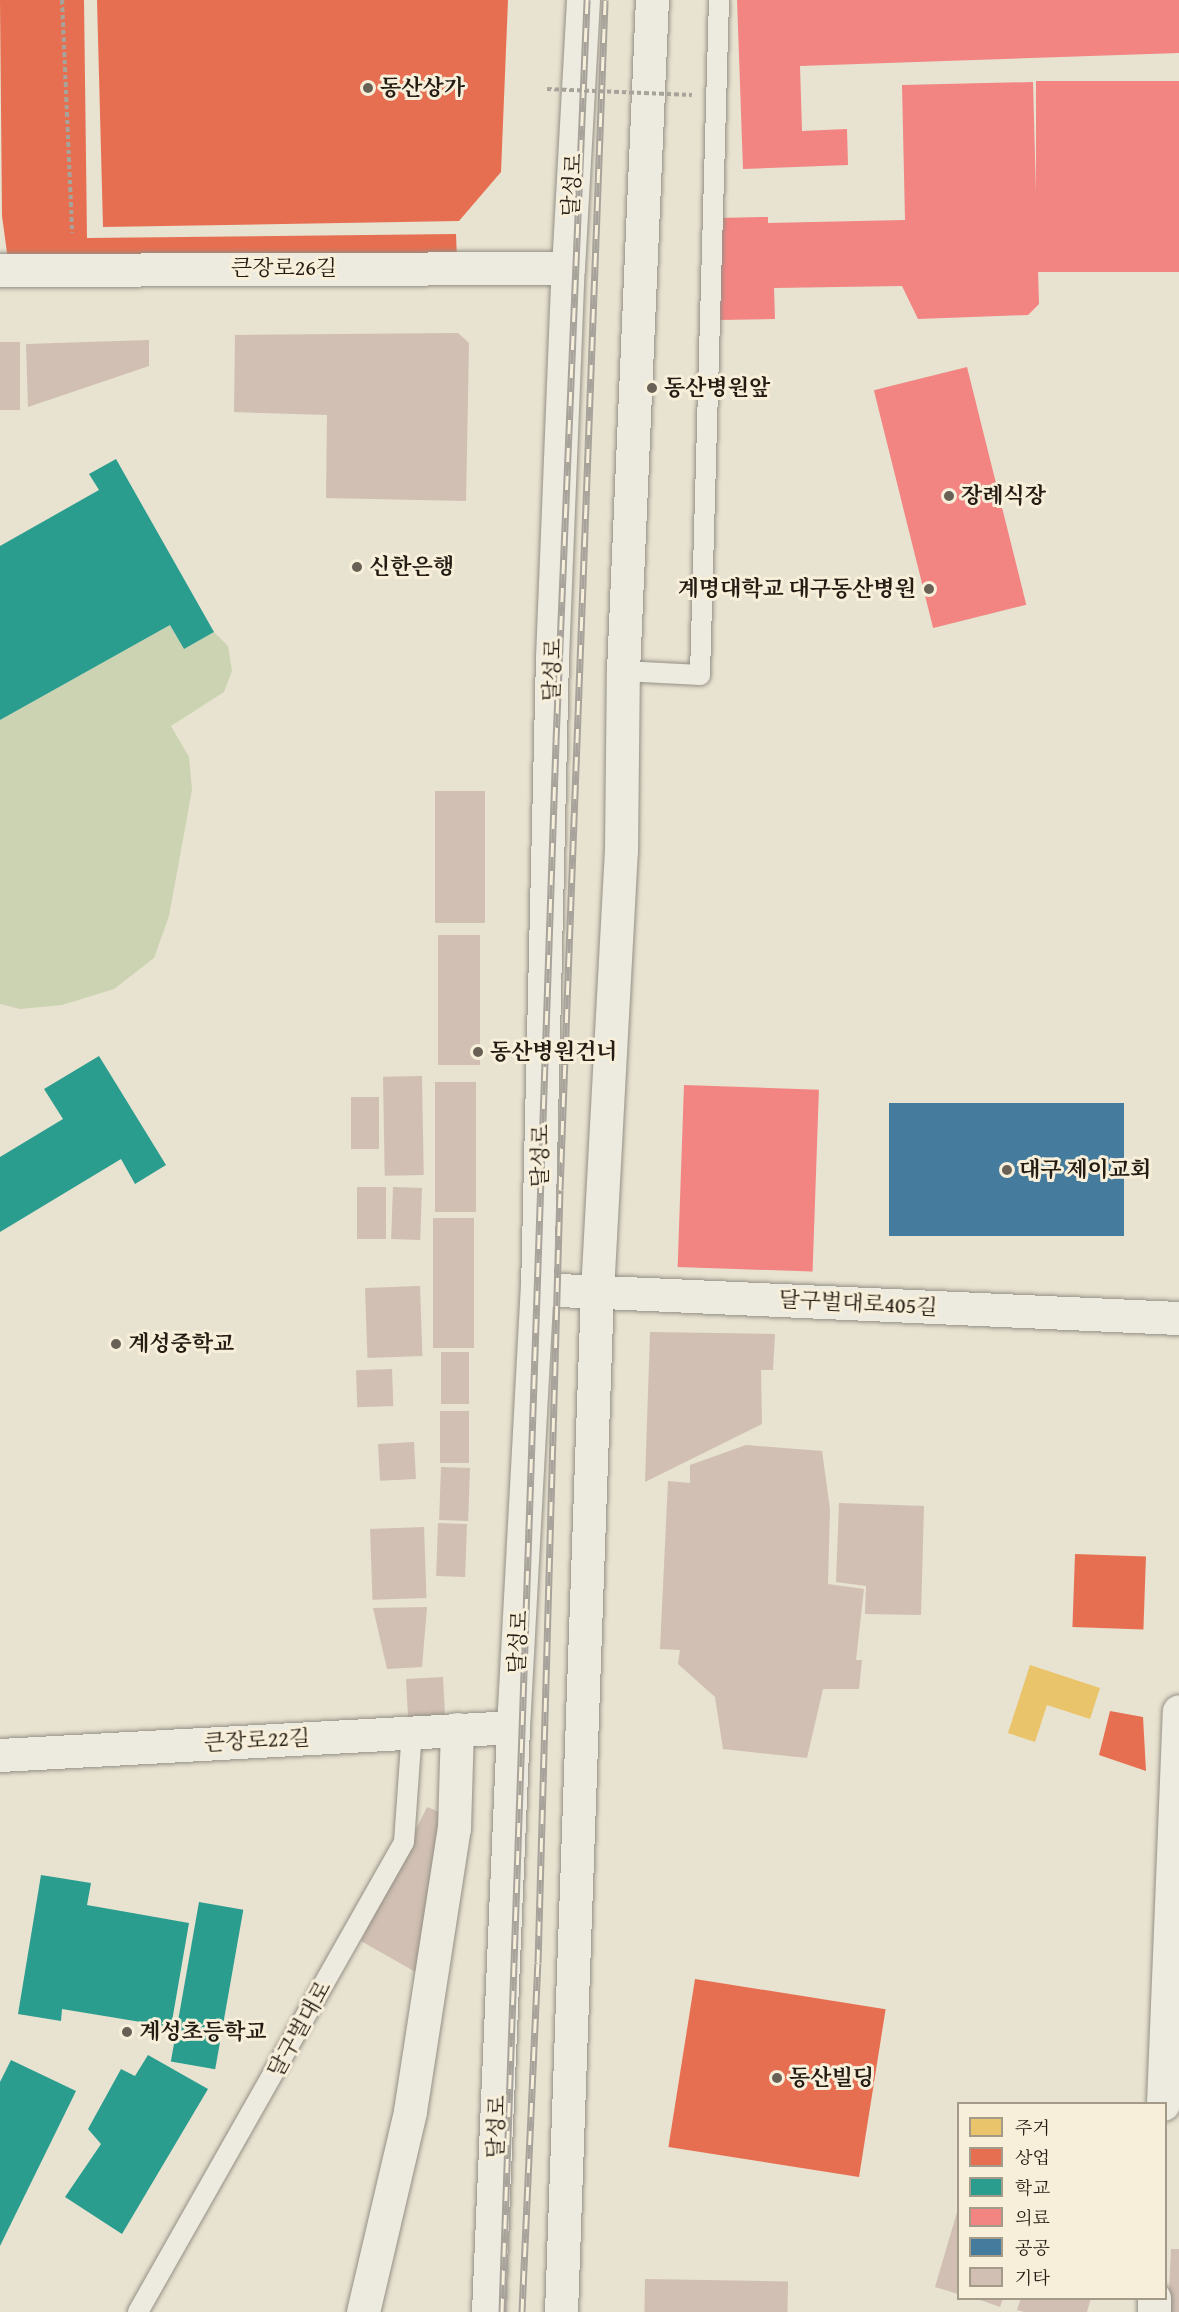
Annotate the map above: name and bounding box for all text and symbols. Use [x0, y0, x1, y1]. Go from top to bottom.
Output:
place label: 동산상가 [380, 75, 465, 101]
marker: 동산상가 [361, 81, 375, 95]
street label: 달성로 [557, 152, 587, 218]
street label: 큰장로26길 [231, 255, 337, 281]
place label: 동산병원앞 [664, 375, 770, 401]
marker: 동산병원앞 [645, 381, 659, 395]
place label: 장례식장 [961, 483, 1046, 509]
marker: 장례식장 [942, 489, 956, 503]
place label: 신한은행 [369, 554, 454, 580]
marker: 신한은행 [350, 560, 364, 574]
place label: 계명대학교 대구동산병원 [677, 576, 916, 602]
marker: 계명대학교 대구동산병원 [920, 580, 938, 598]
street label: 달성로 [538, 638, 566, 702]
place label: 동산병원건너 [490, 1039, 618, 1065]
marker: 동산병원건너 [471, 1045, 485, 1059]
street label: 달성로 [526, 1124, 554, 1188]
place label: 대구 제이교회 [1019, 1157, 1151, 1183]
marker: 대구 제이교회 [1000, 1163, 1014, 1177]
street label: 달구벌대로405길 [778, 1286, 938, 1320]
place label: 계성중학교 [128, 1331, 234, 1357]
marker: 계성중학교 [109, 1337, 123, 1351]
street label: 달성로 [503, 1609, 533, 1675]
street label: 큰장로22길 [203, 1724, 311, 1756]
street label: 달구벌대로 [262, 1976, 336, 2082]
place label: 계성초등학교 [139, 2019, 267, 2045]
marker: 계성초등학교 [120, 2025, 134, 2039]
place label: 동산빌딩 [789, 2065, 874, 2091]
marker: 동산빌딩 [770, 2071, 784, 2085]
street label: 달성로 [482, 2095, 510, 2159]
legend [957, 2102, 1167, 2300]
text: 주거 [1015, 2114, 1050, 2141]
text: 상업 [1015, 2144, 1050, 2171]
text: 학교 [1015, 2174, 1050, 2201]
text: 의료 [1015, 2204, 1050, 2231]
text: 공공 [1015, 2234, 1050, 2261]
text: 기타 [1015, 2264, 1050, 2291]

